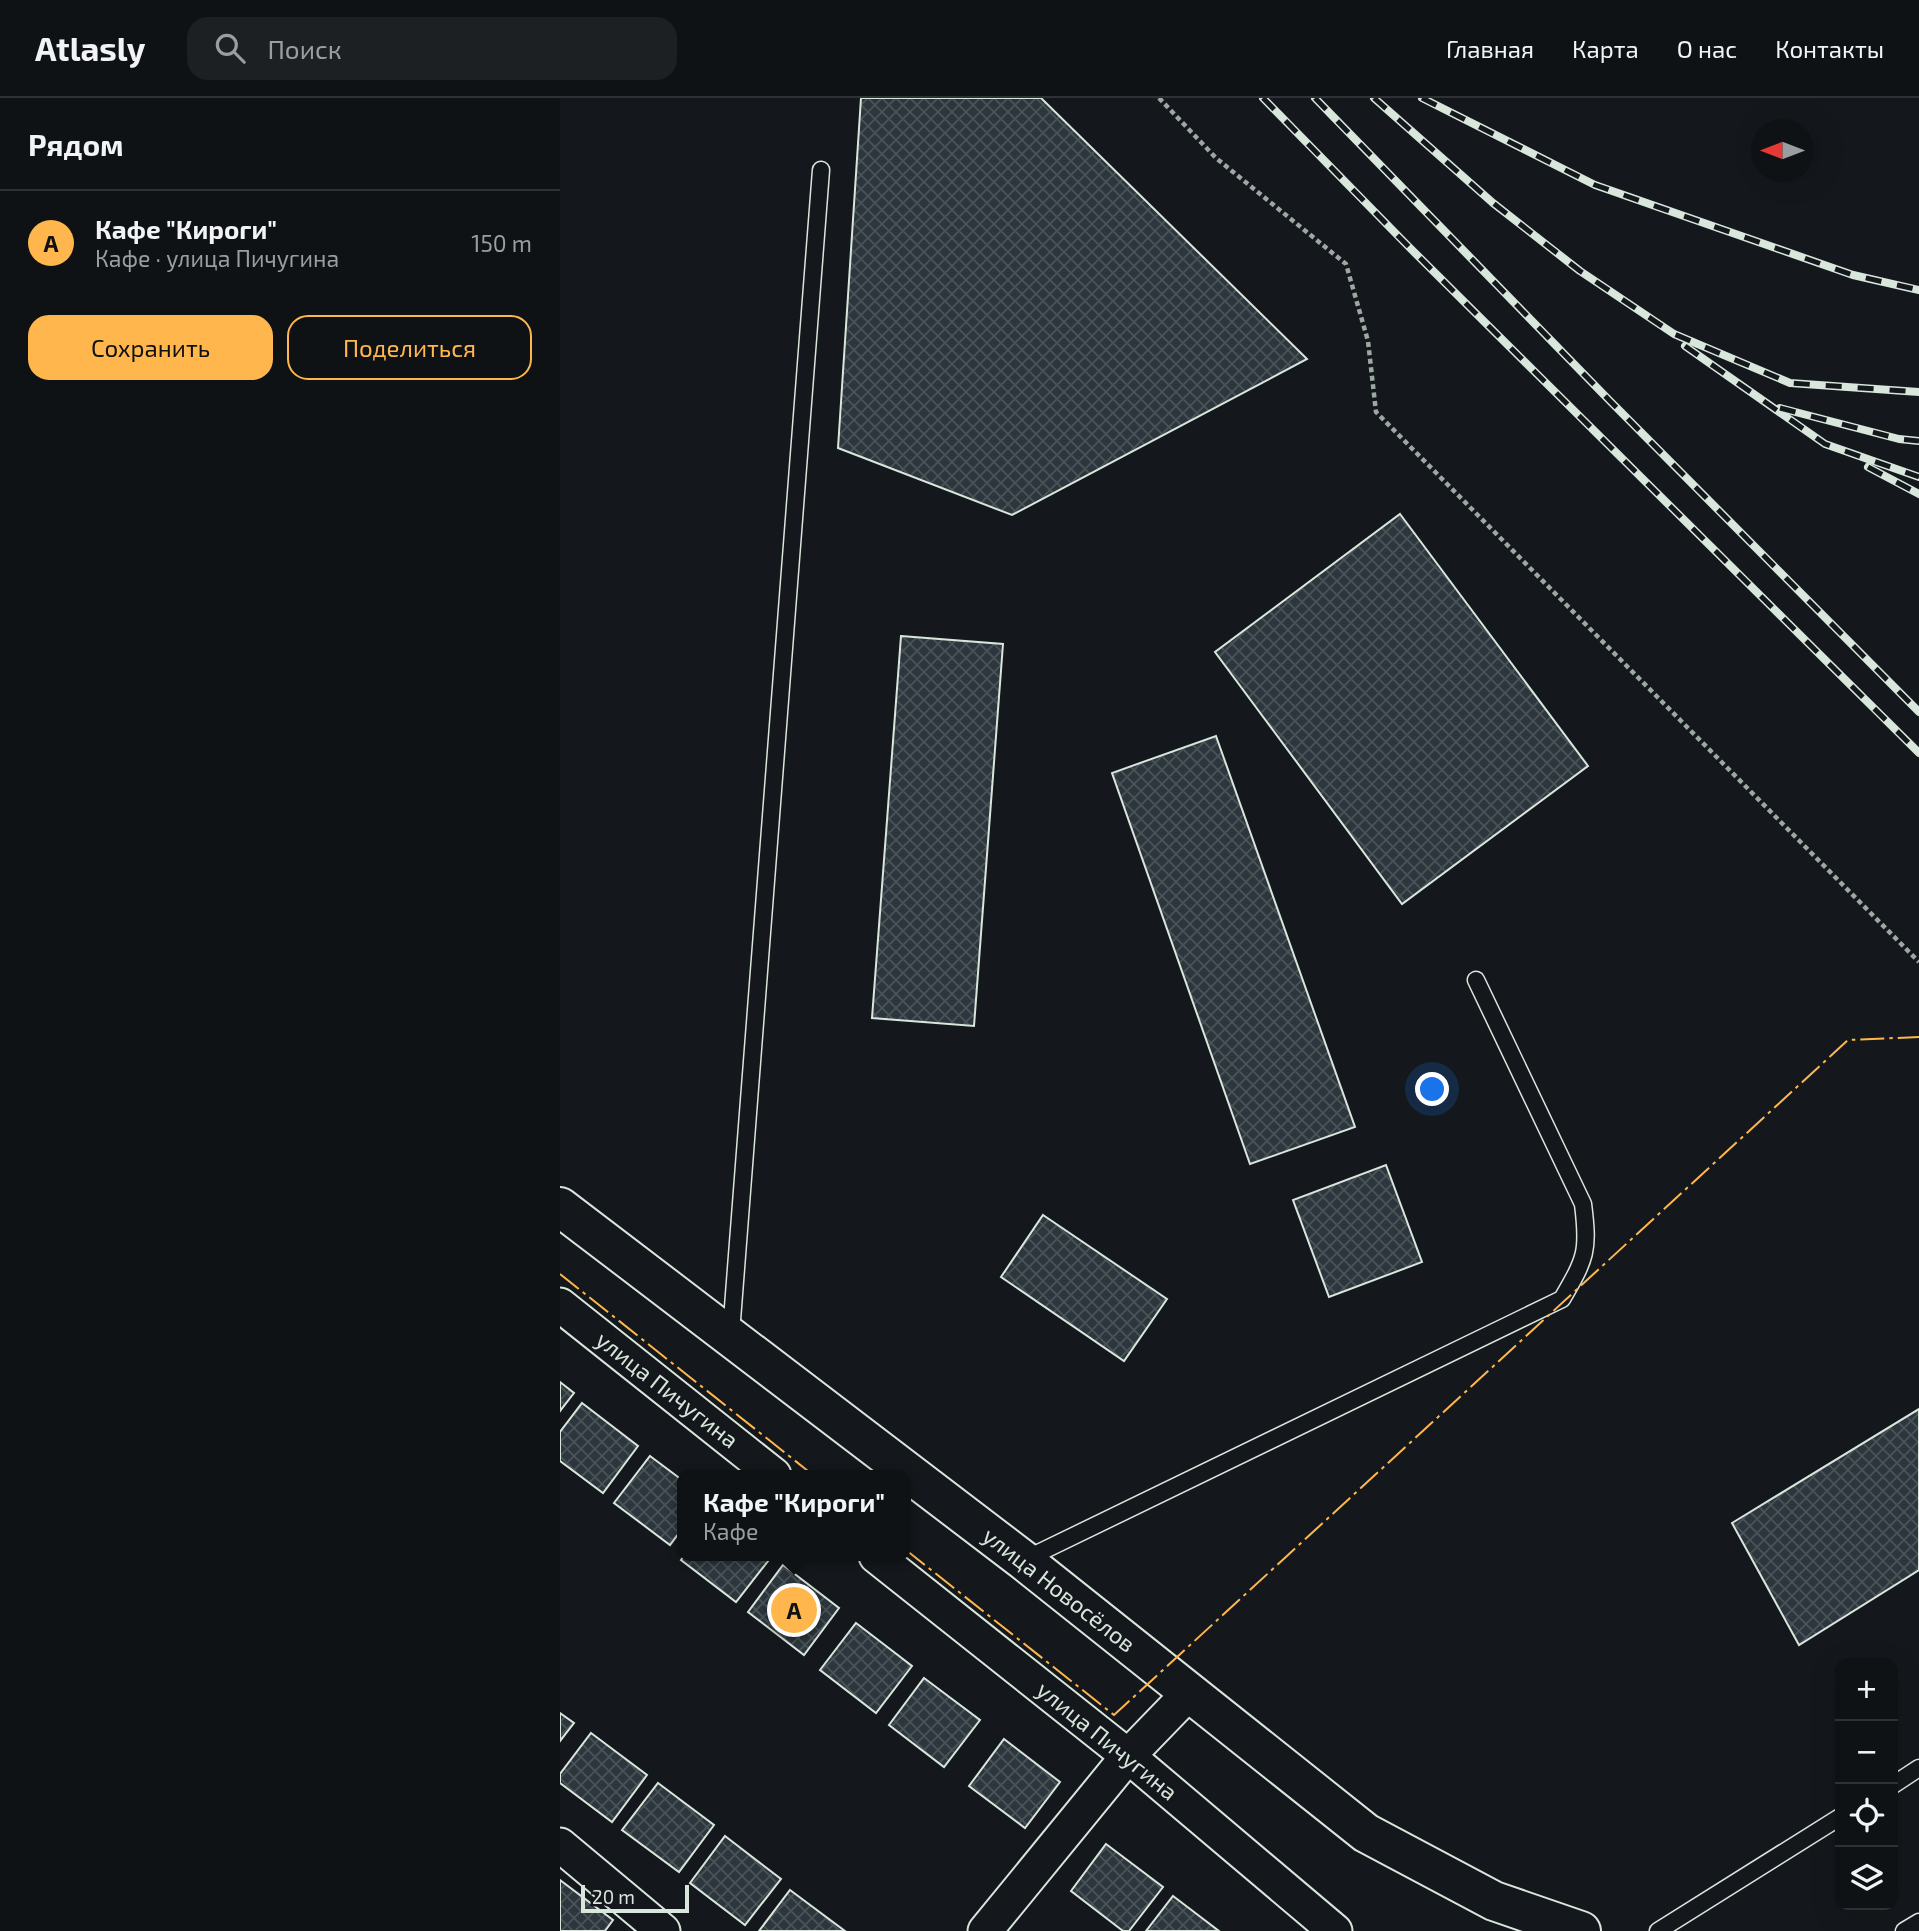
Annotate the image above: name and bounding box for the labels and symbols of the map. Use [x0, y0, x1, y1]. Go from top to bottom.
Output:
north arrow [1751, 119, 1814, 182]
your location [1415, 1072, 1449, 1106]
street label: улица Пичугина [590, 1325, 744, 1454]
street label: улица Новосёлов [977, 1521, 1142, 1658]
pin: A [771, 1584, 817, 1636]
street label: улица Пичугина [1031, 1675, 1184, 1806]
scale bar [581, 1882, 690, 1914]

